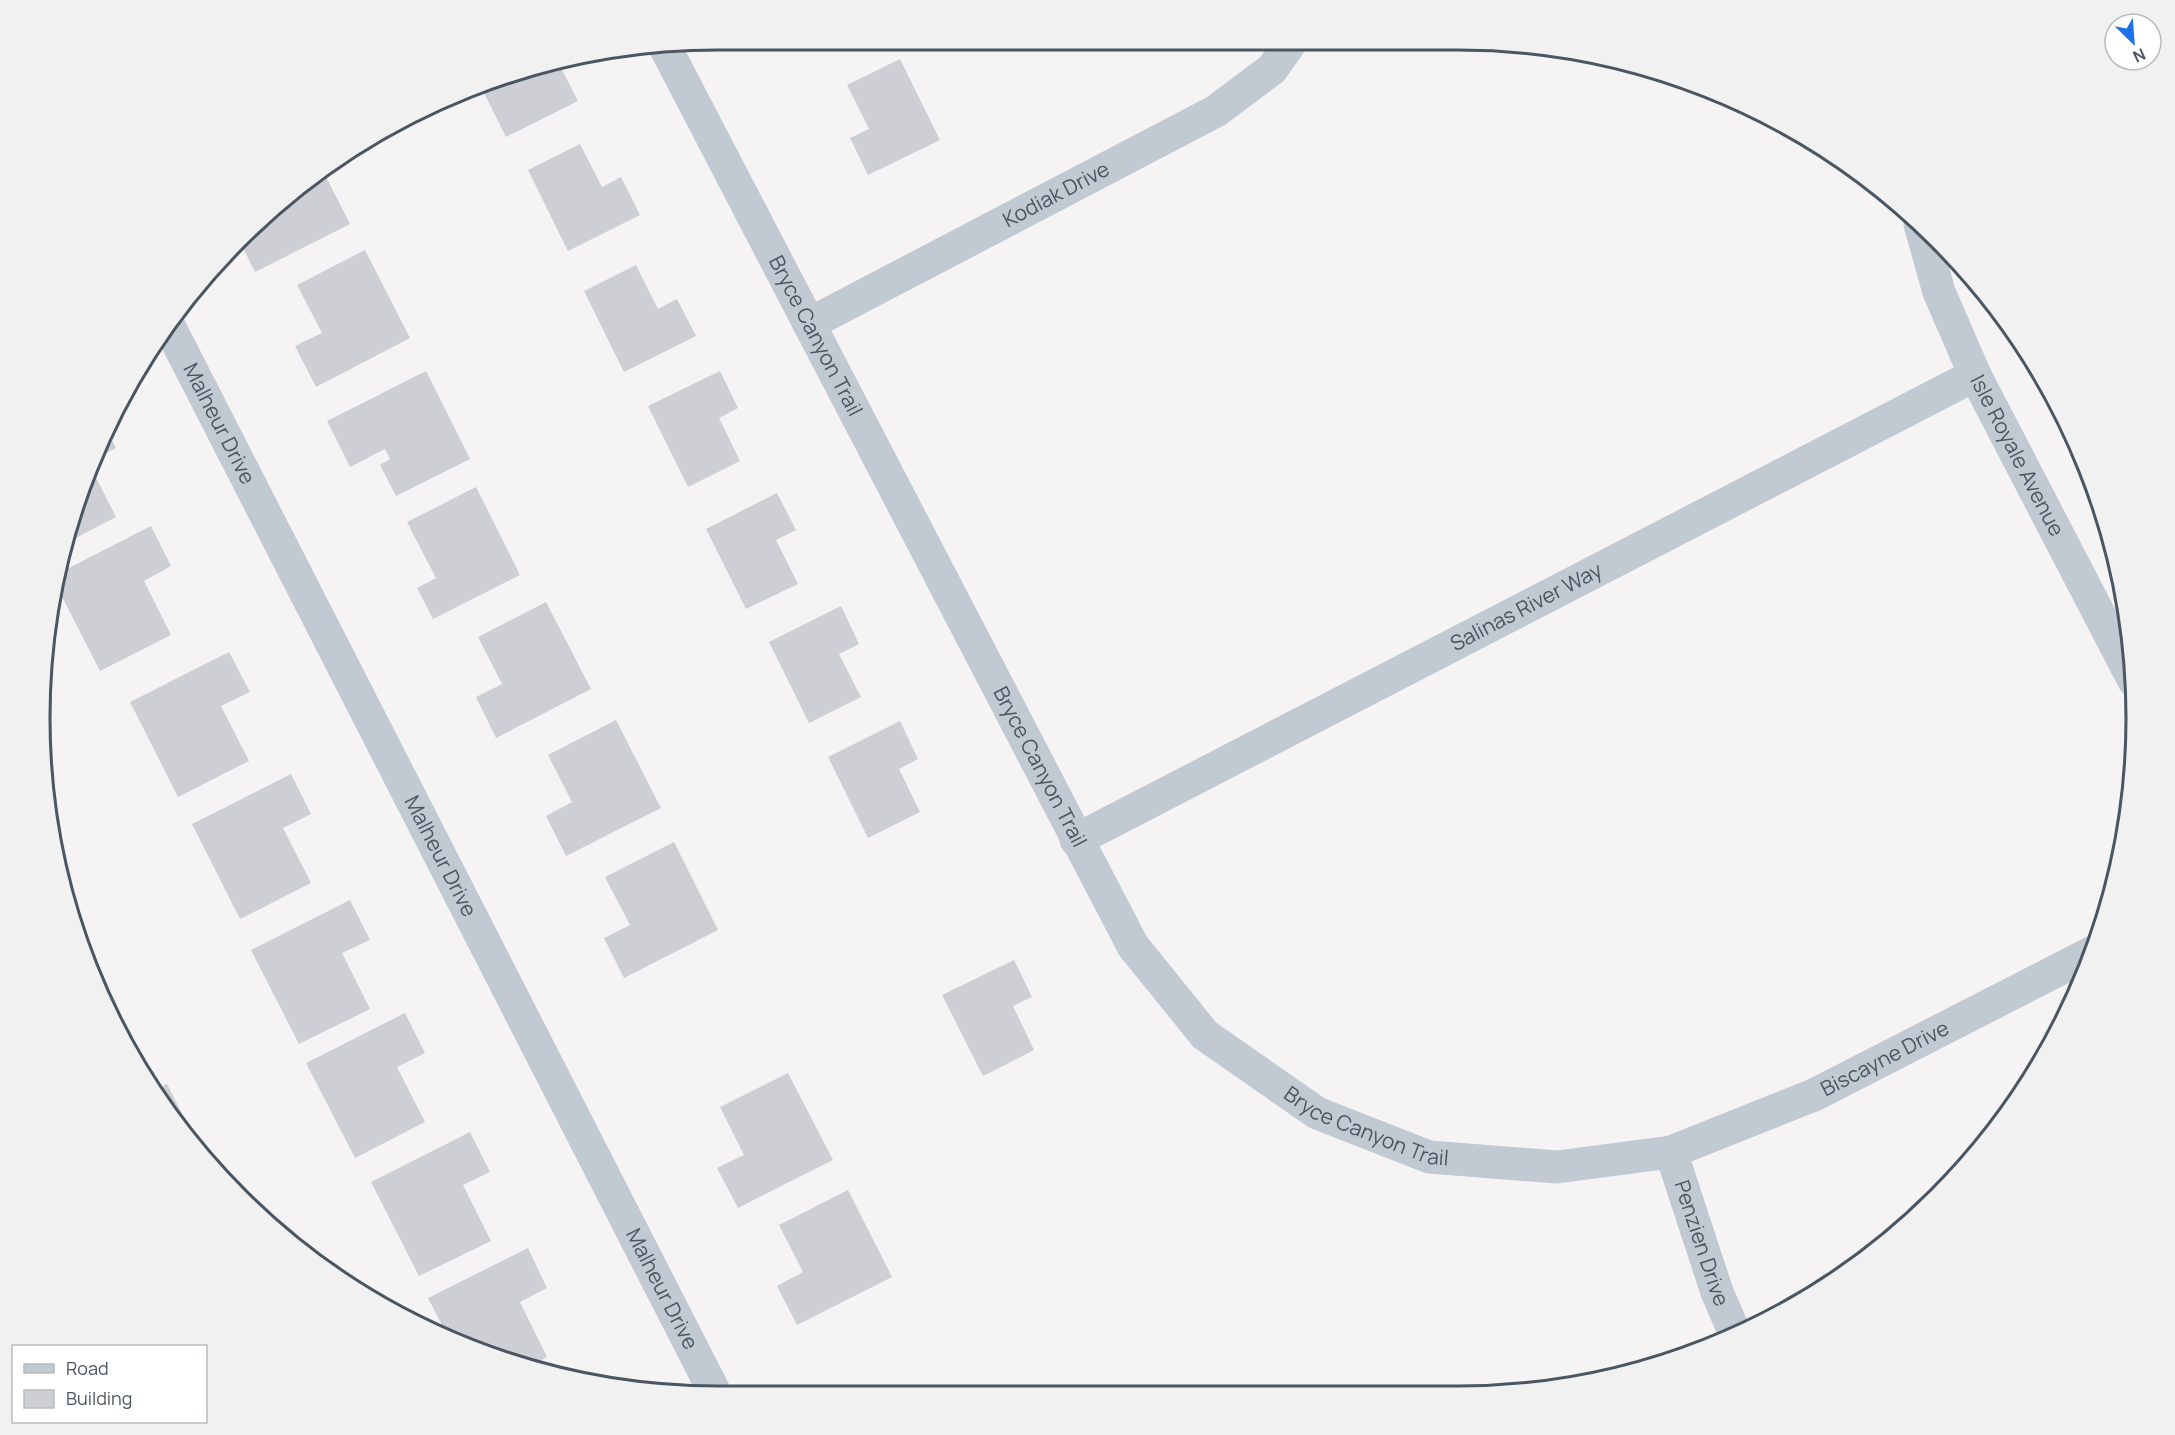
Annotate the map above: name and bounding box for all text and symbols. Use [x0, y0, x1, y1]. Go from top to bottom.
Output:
north arrow [2103, 12, 2163, 72]
text: N [2129, 43, 2149, 68]
street label: Kodiak Drive [997, 154, 1114, 233]
street label: Bryce Canyon Trail [763, 250, 870, 421]
street label: Malheur Drive [177, 358, 263, 489]
street label: Isle Royale Avenue [1964, 370, 2071, 541]
street label: Salinas River Way [1445, 555, 1607, 657]
street label: Bryce Canyon Trail [987, 681, 1094, 852]
street label: Malheur Drive [399, 791, 484, 921]
street label: Biscayne Drive [1816, 1013, 1953, 1102]
street label: Bryce Canyon Trail [1279, 1079, 1450, 1171]
street label: Penzien Drive [1668, 1176, 1736, 1310]
street label: Malheur Drive [620, 1223, 705, 1354]
legend [12, 1345, 207, 1423]
text: Road [66, 1356, 109, 1380]
text: Building [66, 1386, 132, 1410]

